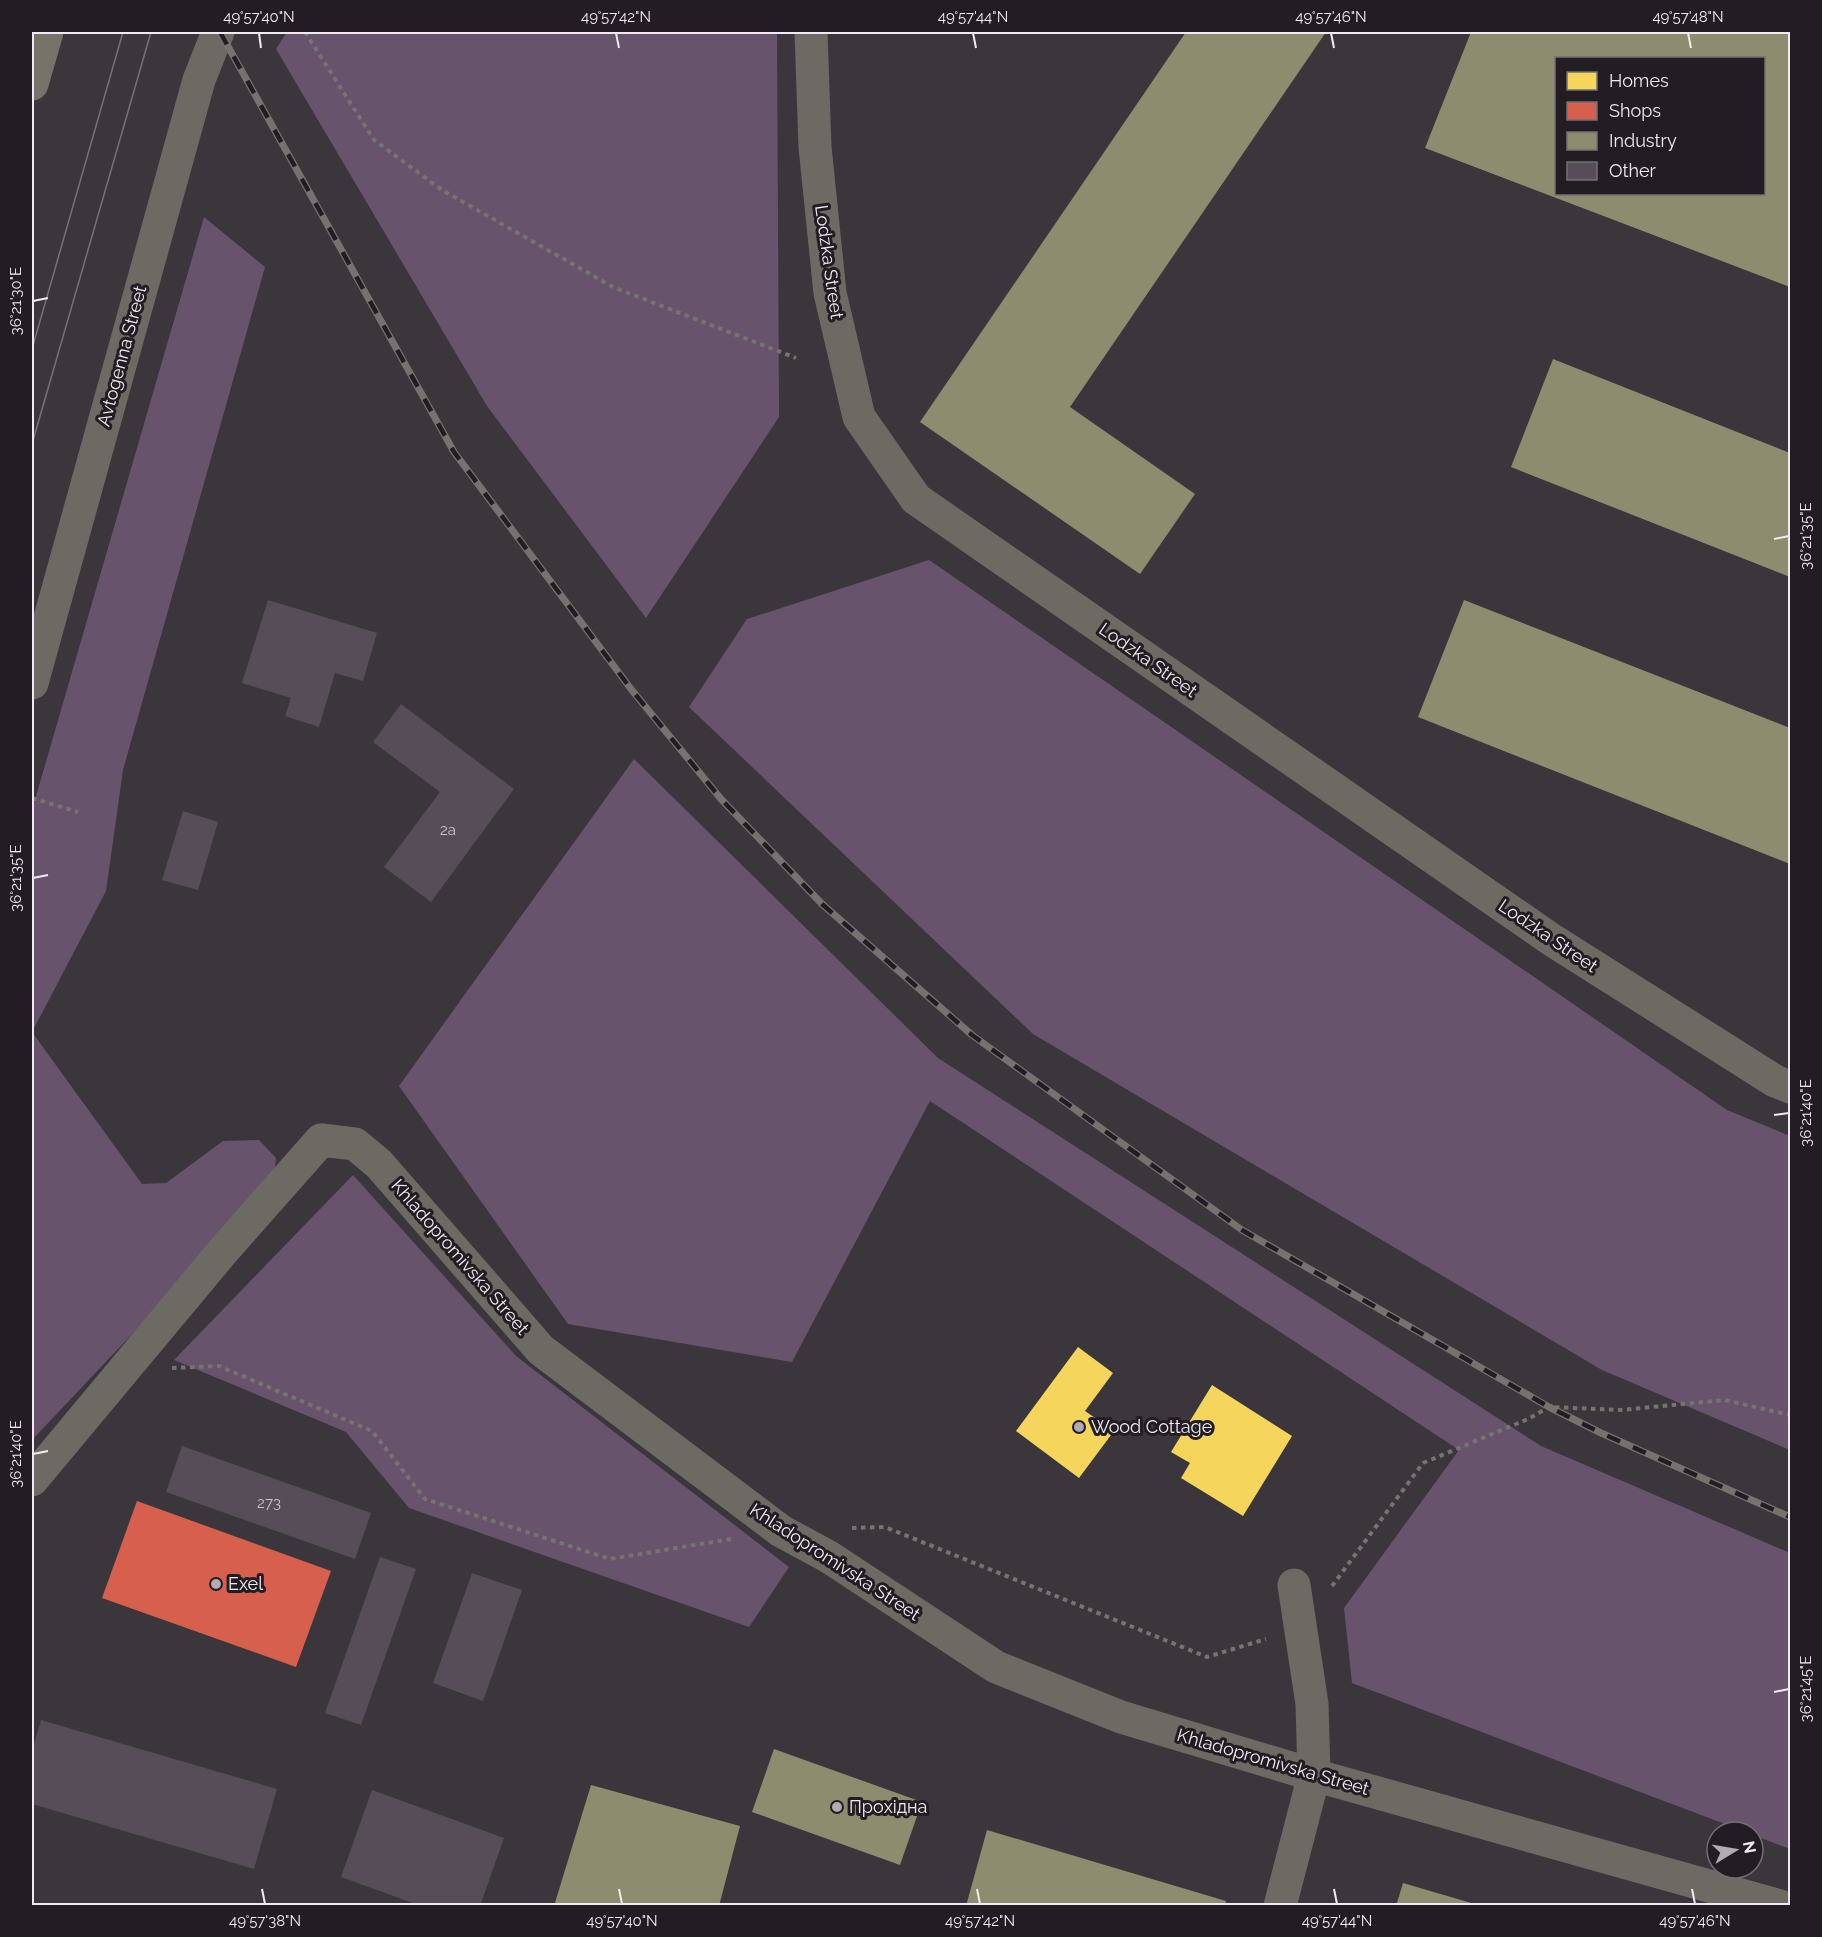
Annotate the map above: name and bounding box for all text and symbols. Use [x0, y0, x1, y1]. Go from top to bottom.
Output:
text: 49°57'40"N [223, 8, 295, 26]
text: 49°57'42"N [581, 8, 651, 26]
text: 49°57'44"N [938, 8, 1008, 26]
text: 49°57'46"N [1295, 8, 1367, 26]
text: 49°57'48"N [1652, 8, 1724, 26]
legend [1555, 57, 1765, 195]
text: Homes [1609, 70, 1669, 91]
text: Shops [1609, 100, 1661, 121]
text: Industry [1609, 130, 1677, 151]
text: Other [1609, 160, 1657, 181]
street label: Lodzka Street [811, 204, 848, 320]
text: 36°21'30"E [7, 267, 25, 335]
street label: Avtogenna Street [93, 283, 150, 428]
text: 36°21'35"E [1797, 502, 1815, 570]
street label: Lodzka Street [1095, 618, 1201, 701]
house number: 2а [440, 821, 456, 839]
text: 36°21'35"E [7, 844, 25, 912]
street label: Lodzka Street [1495, 895, 1602, 976]
text: 36°21'40"E [1797, 1079, 1815, 1147]
street label: Khladopromivska Street [387, 1175, 534, 1339]
place label: Wood Cottage [1091, 1416, 1213, 1437]
text: 36°21'40"E [7, 1420, 25, 1488]
marker: Wood Cottage [1072, 1420, 1086, 1434]
house number: 273 [257, 1494, 281, 1512]
street label: Khladopromivska Street [746, 1499, 924, 1625]
place label: Exel [228, 1573, 263, 1594]
marker: Exel [209, 1577, 223, 1591]
text: 36°21'45"E [1797, 1656, 1815, 1722]
street label: Khladopromivska Street [1175, 1724, 1372, 1799]
place label: Прохідна [849, 1796, 927, 1817]
marker: Прохідна [830, 1800, 844, 1814]
north arrow [1705, 1820, 1765, 1880]
text: N [1739, 1839, 1760, 1855]
text: 49°57'38"N [229, 1912, 301, 1930]
text: 49°57'40"N [586, 1912, 658, 1930]
text: 49°57'42"N [945, 1912, 1015, 1930]
text: 49°57'44"N [1302, 1912, 1372, 1930]
text: 49°57'46"N [1659, 1912, 1731, 1930]

